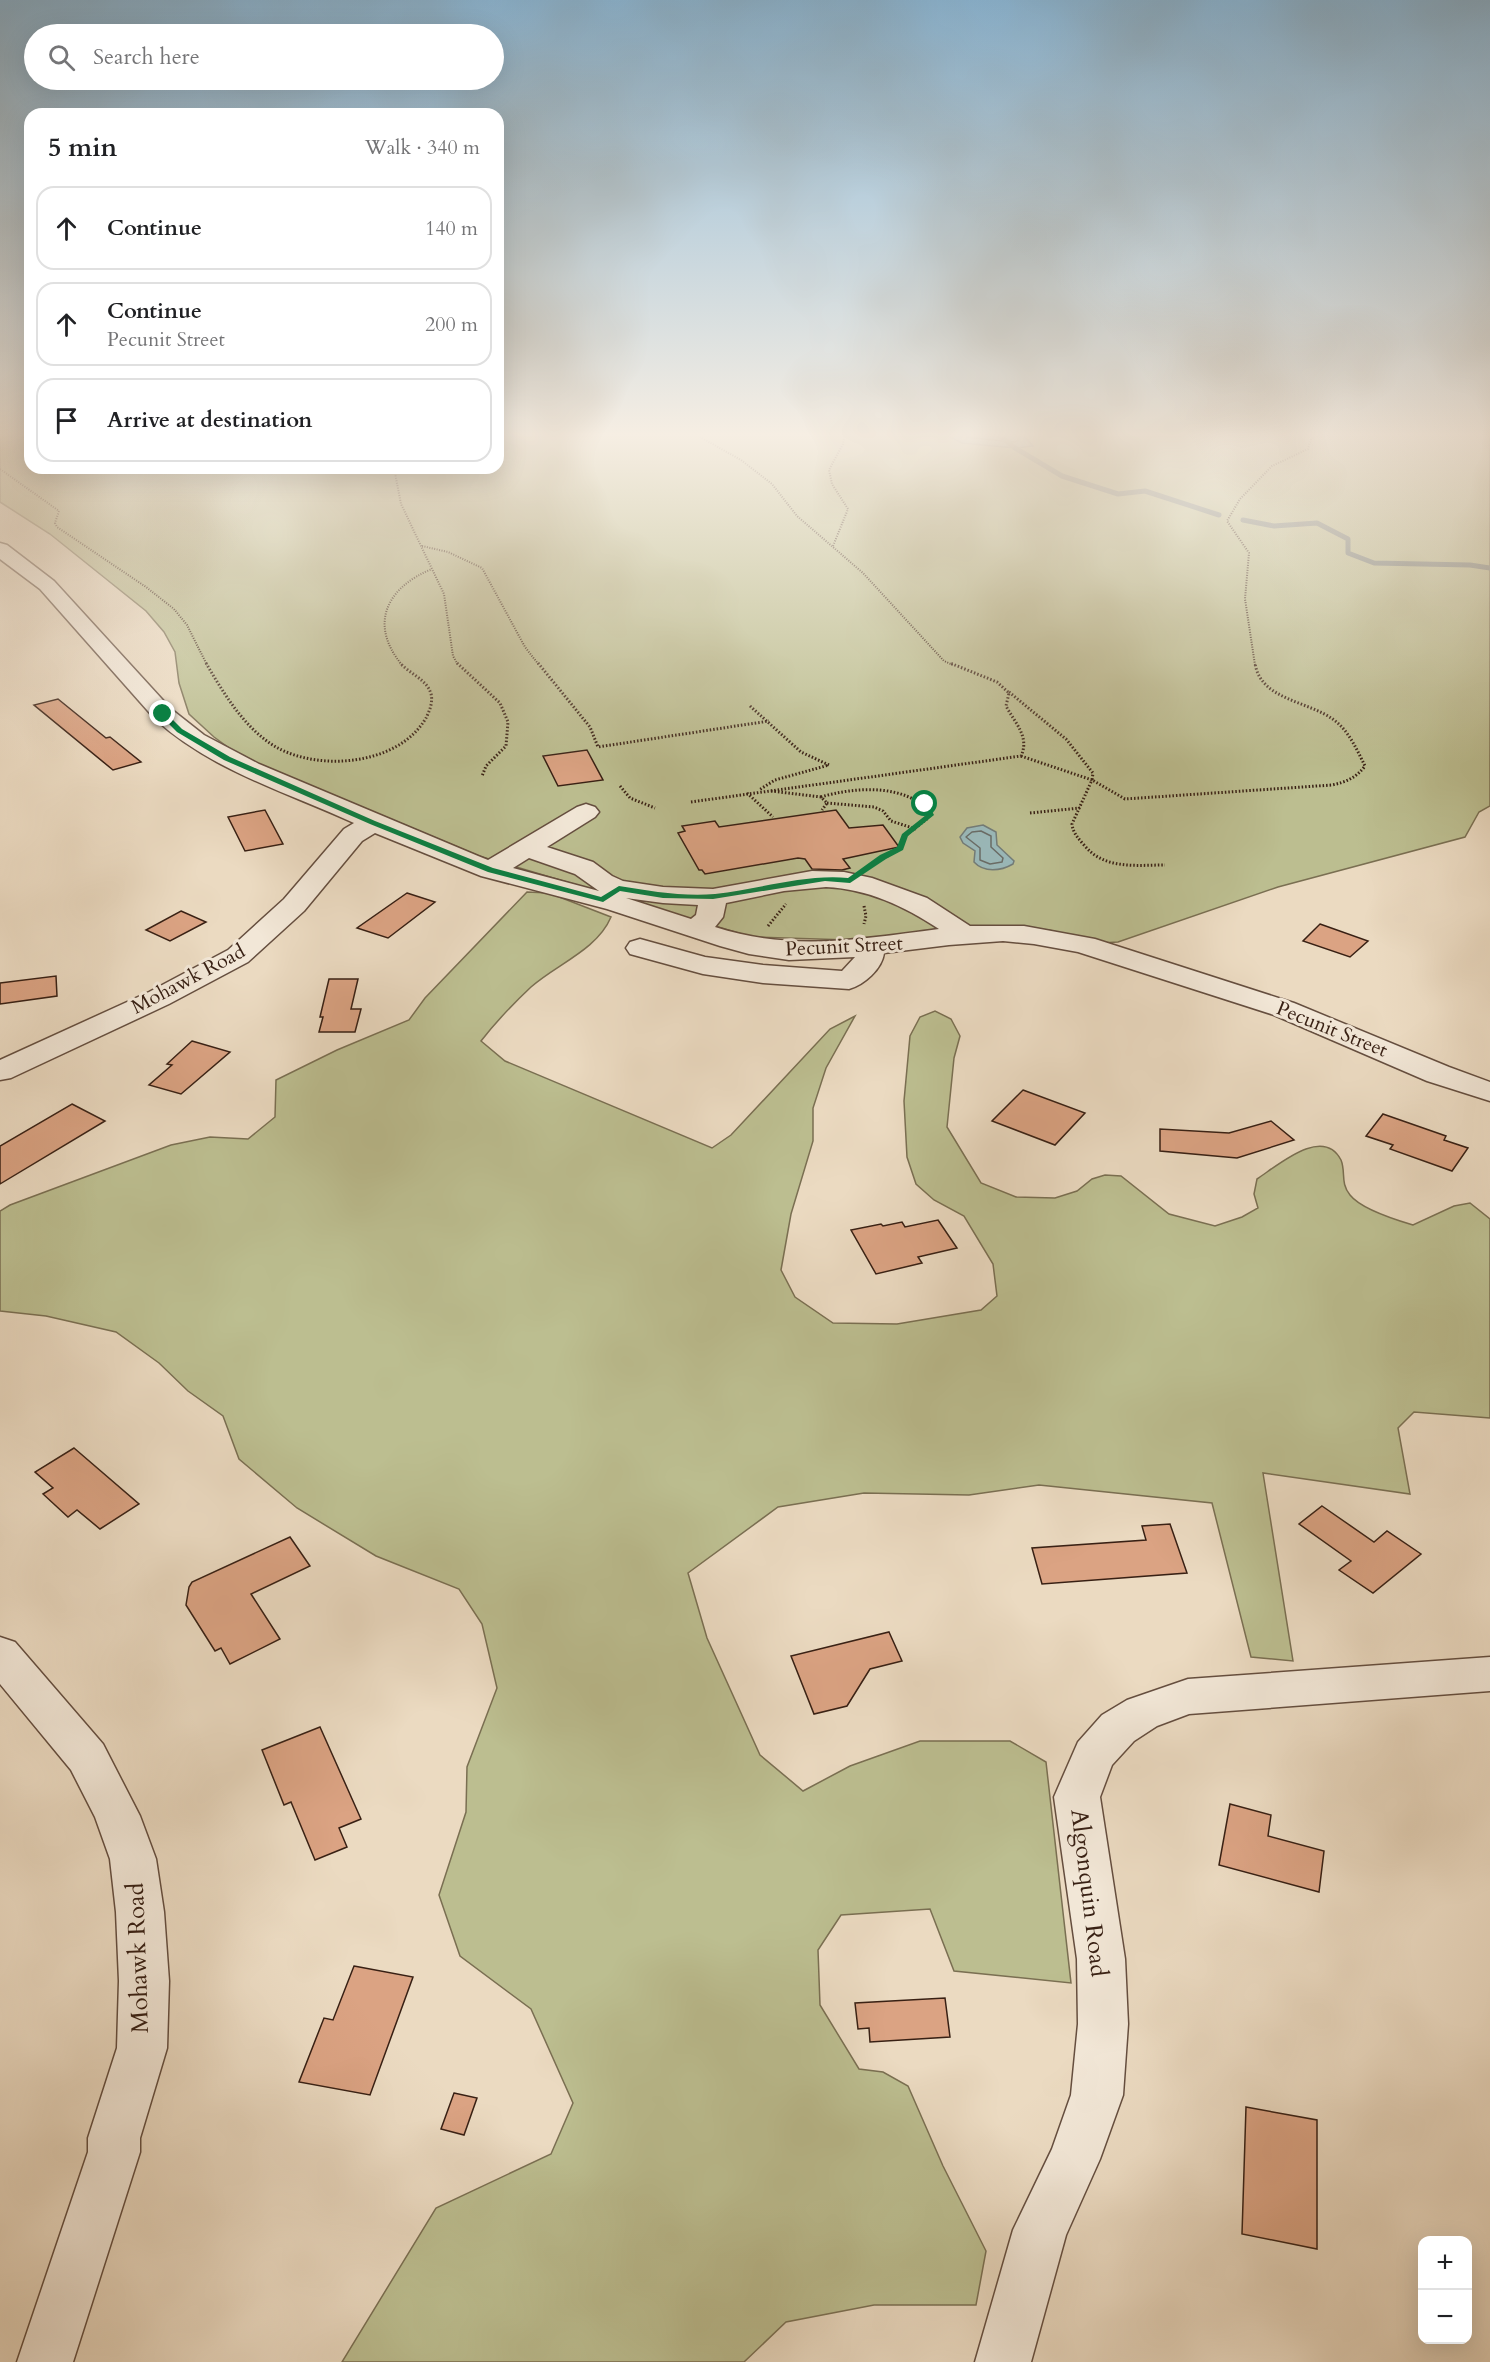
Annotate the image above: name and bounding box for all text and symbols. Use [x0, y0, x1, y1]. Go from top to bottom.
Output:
search box [24, 24, 504, 90]
icon: search [45, 41, 78, 74]
text: Search here [93, 42, 200, 72]
text: 5 min [48, 130, 117, 165]
text: Walk · 340 m [365, 134, 480, 161]
icon: ahead [50, 212, 83, 245]
text: Continue [107, 213, 202, 243]
text: 140 m [425, 215, 478, 242]
text: Continue [107, 296, 202, 326]
icon: ahead [50, 308, 83, 341]
text: 200 m [425, 311, 478, 338]
text: Pecunit Street [107, 326, 225, 353]
icon: arrive [50, 404, 83, 437]
text: Arrive at destination [107, 405, 312, 435]
route end [149, 700, 175, 726]
route start [911, 790, 937, 816]
street label: Pecunit Street [784, 929, 904, 963]
street label: Mohawk Road [126, 937, 250, 1020]
street label: Pecunit Street [1272, 994, 1392, 1064]
street label: Algonquin Road [1062, 1807, 1116, 1979]
street label: Mohawk Road [119, 1882, 157, 2034]
map controls [1418, 2236, 1472, 2344]
button: + [1418, 2236, 1472, 2290]
button: − [1418, 2290, 1472, 2344]

